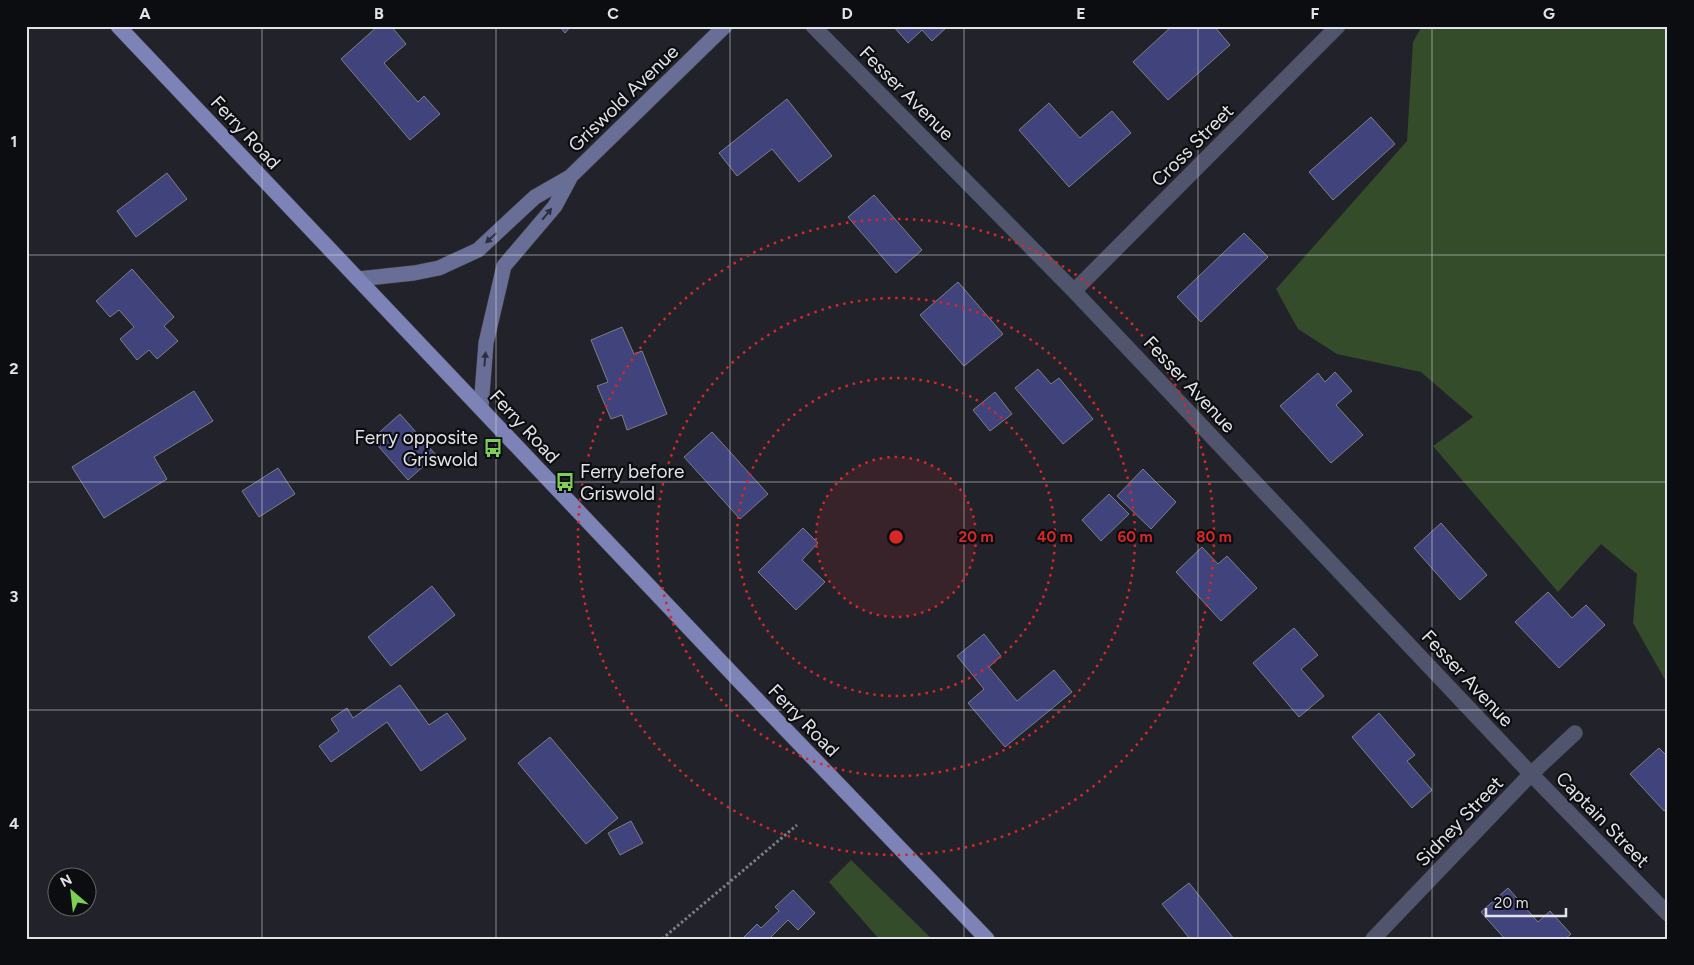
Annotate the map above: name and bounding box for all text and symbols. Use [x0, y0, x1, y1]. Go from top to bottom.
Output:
text: A [139, 4, 151, 23]
text: B [374, 4, 384, 23]
text: C [607, 4, 619, 23]
text: D [841, 4, 853, 23]
text: E [1076, 4, 1086, 23]
text: F [1311, 4, 1320, 23]
text: G [1543, 4, 1555, 23]
street label: Griswold Avenue [564, 40, 683, 157]
street label: Fesser Avenue [855, 41, 959, 145]
street label: Ferry Road [206, 91, 285, 174]
street label: Cross Street [1146, 99, 1238, 191]
text: 1 [11, 132, 17, 151]
one-way arrow [542, 208, 553, 221]
one-way arrow [485, 232, 497, 244]
street label: Fesser Avenue [1139, 331, 1240, 438]
one-way arrow [481, 351, 489, 367]
text: 2 [9, 359, 19, 378]
street label: Ferry Road [485, 385, 564, 468]
place label: Ferry opposite Griswold [355, 426, 478, 471]
bus stop icon: Ferry opposite Griswold [482, 437, 504, 459]
place label: Ferry before Griswold [580, 460, 684, 505]
bus stop icon: Ferry before Griswold [554, 471, 576, 493]
centre of rings [887, 528, 905, 546]
text: 20 m [958, 528, 994, 546]
text: 40 m [1037, 528, 1073, 546]
text: 60 m [1117, 528, 1153, 546]
text: 80 m [1196, 528, 1232, 546]
text: 3 [10, 587, 19, 606]
street label: Fesser Avenue [1417, 625, 1518, 732]
street label: Ferry Road [763, 679, 844, 761]
street label: Captain Street [1551, 767, 1654, 872]
street label: Sidney Street [1411, 772, 1508, 871]
text: 4 [9, 814, 19, 833]
north arrow [48, 868, 98, 918]
text: N [57, 871, 75, 891]
scale bar [1486, 885, 1566, 917]
text: 20 m [1494, 894, 1528, 912]

